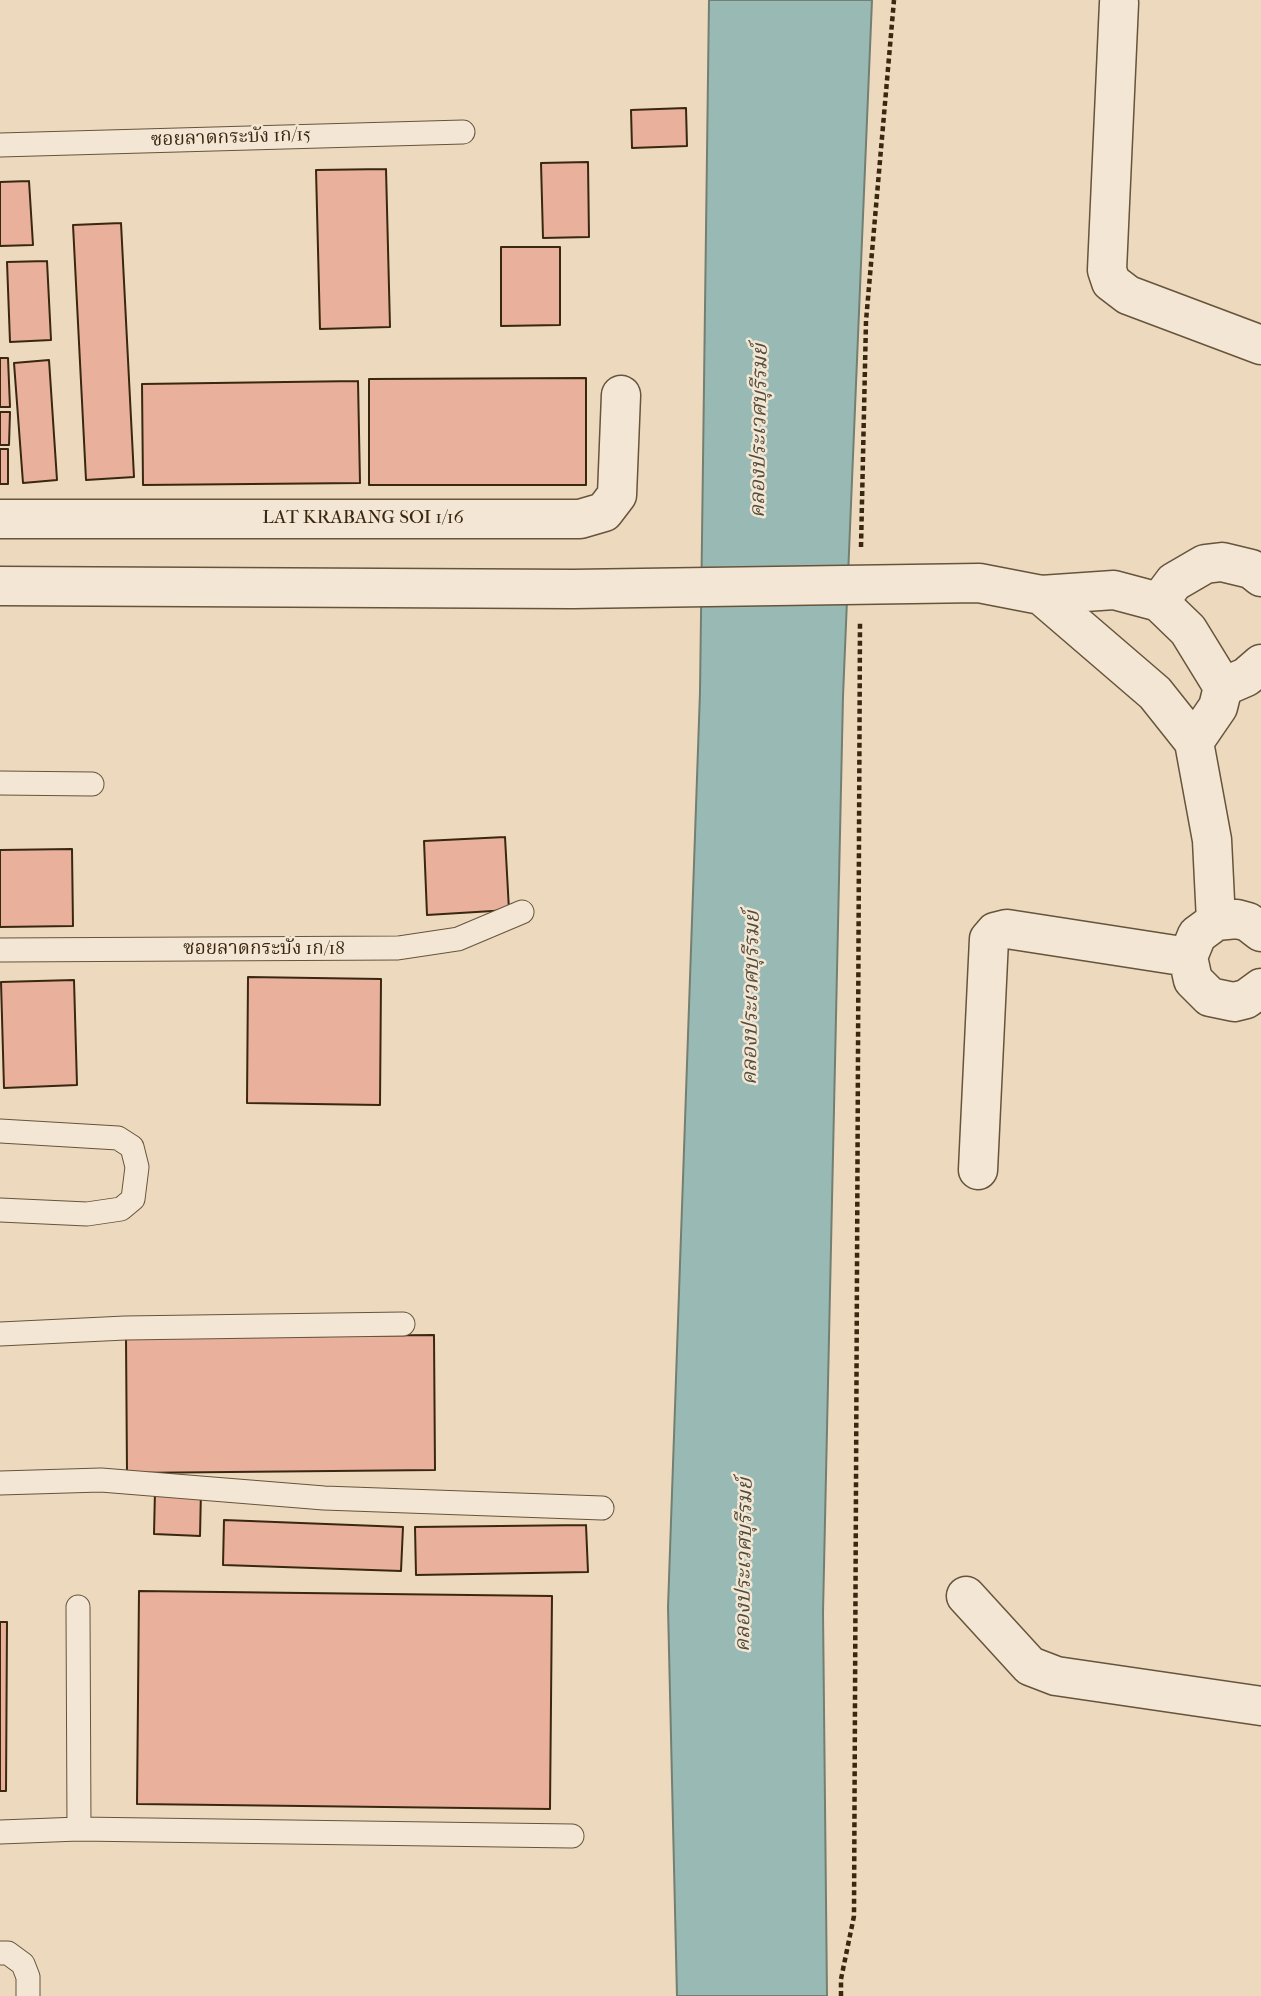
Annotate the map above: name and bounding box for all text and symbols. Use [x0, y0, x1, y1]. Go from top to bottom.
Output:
street label: ซอยลาดกระบัง 1ก/15 [150, 124, 312, 152]
water label: คลองประเวศบุรีรมย์ [746, 344, 774, 518]
street label: LAT KRABANG SOI 1/16 [262, 507, 464, 529]
water label: คลองประเวศบุรีรมย์ [738, 911, 766, 1085]
street label: ซอยลาดกระบัง 1ก/18 [183, 938, 345, 960]
water label: คลองประเวศบุรีรมย์ [731, 1478, 759, 1652]

